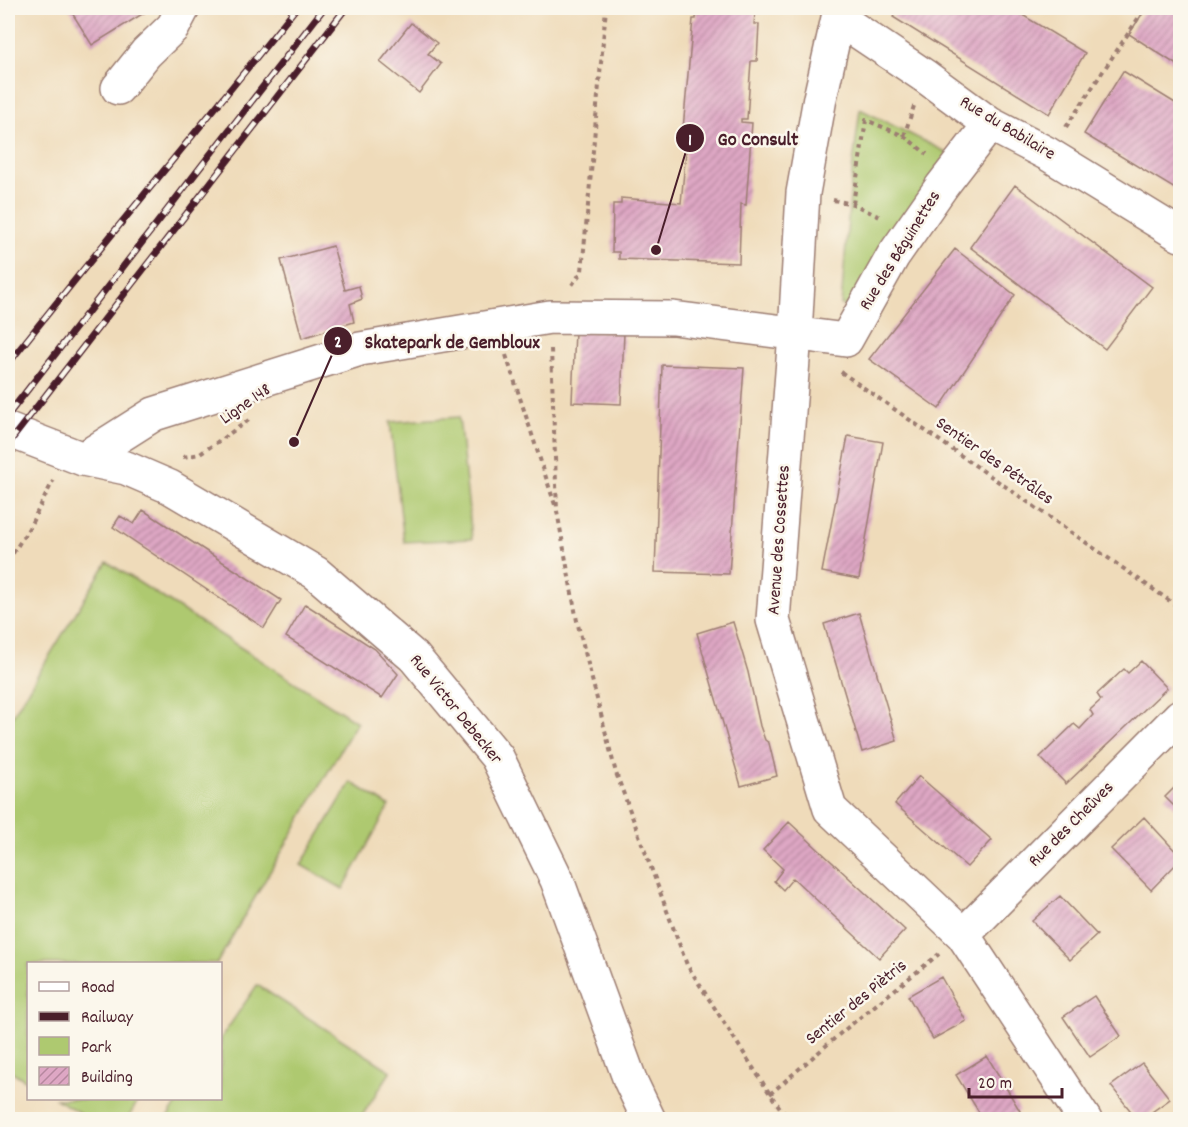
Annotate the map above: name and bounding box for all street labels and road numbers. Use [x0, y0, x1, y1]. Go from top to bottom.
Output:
street label: Rue du Babilaire [954, 91, 1060, 167]
street label: Rue des Béguinettes [854, 186, 948, 316]
street label: Ligne 148 [215, 378, 277, 432]
street label: Sentier des Pétrâles [930, 412, 1058, 512]
street label: Avenue des Cossettes [762, 464, 798, 616]
street label: Rue Victor Debecker [403, 650, 508, 771]
street label: Rue des Cheûves [1023, 776, 1121, 874]
street label: Sentier des Piètris [801, 954, 913, 1052]

